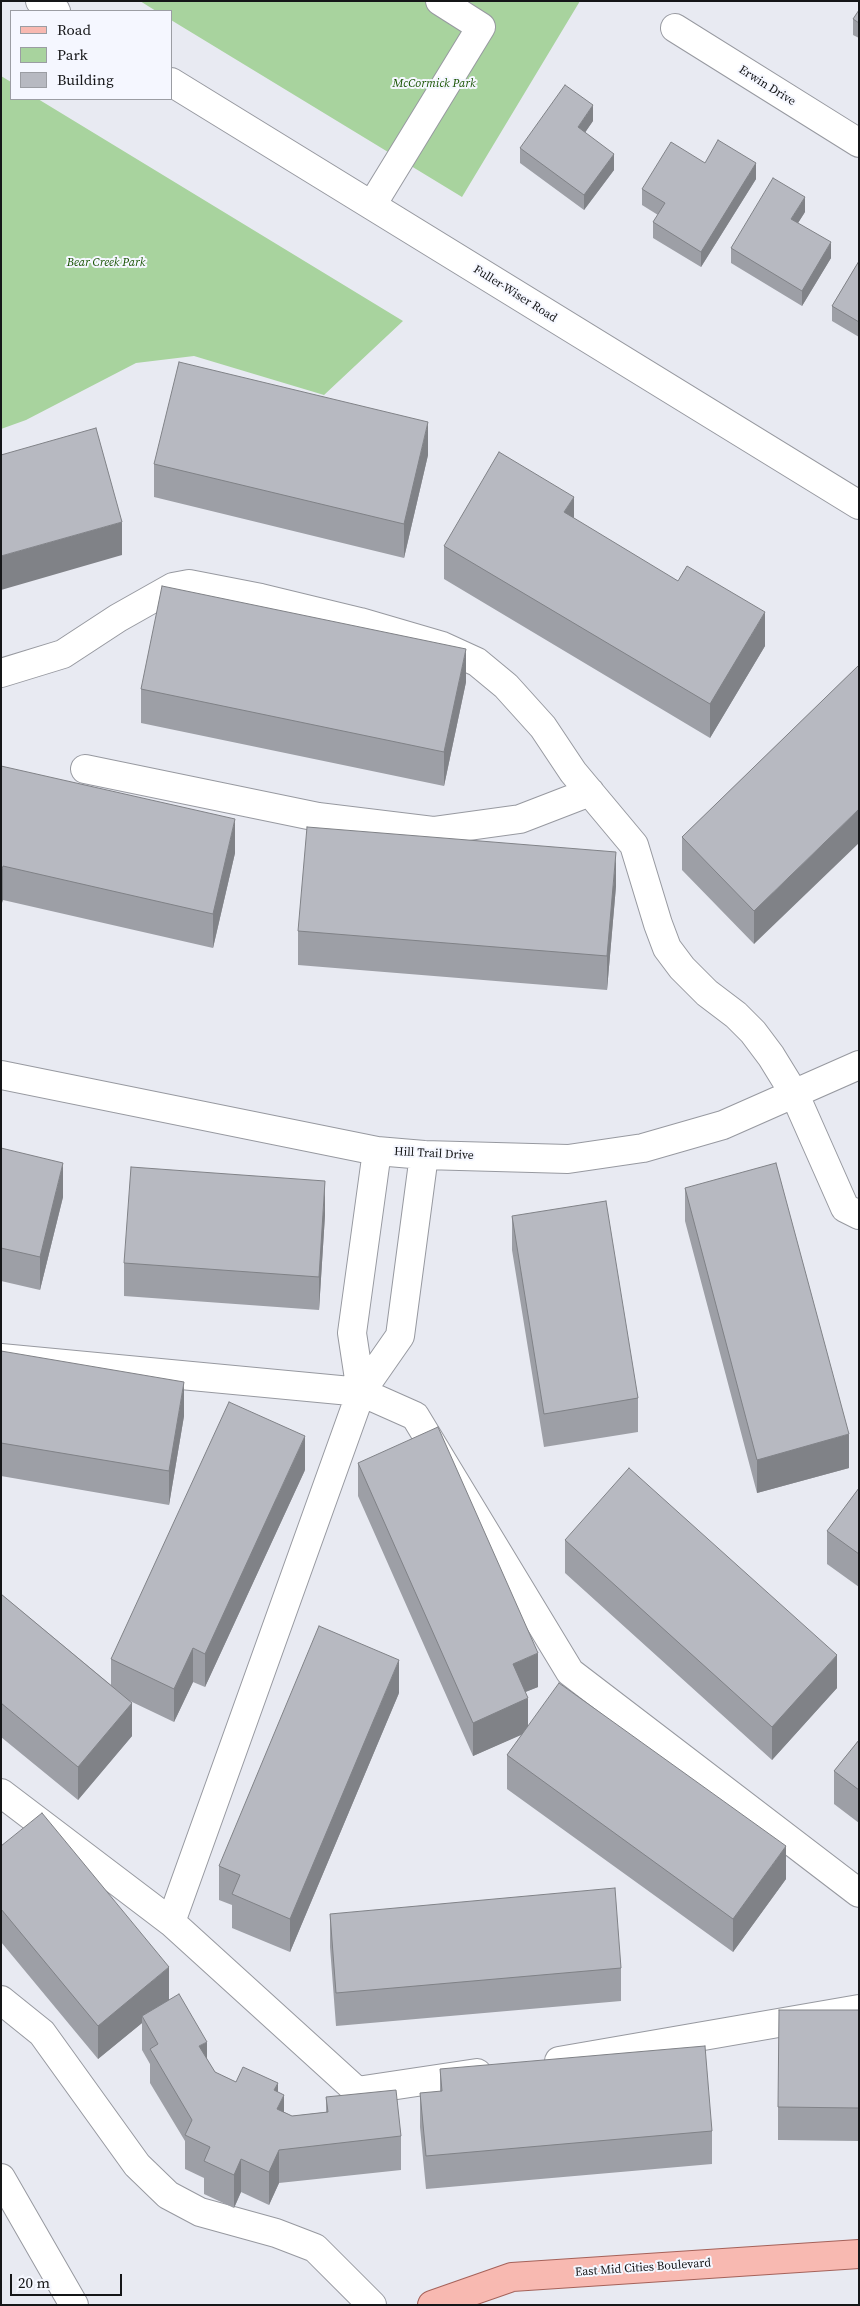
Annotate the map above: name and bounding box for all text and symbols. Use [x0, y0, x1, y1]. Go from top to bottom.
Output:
legend [10, 10, 172, 100]
text: Road [57, 19, 91, 40]
text: Park [57, 44, 88, 65]
street label: Erwin Drive [736, 63, 798, 109]
text: Building [57, 69, 114, 90]
park label: McCormick Park [392, 77, 476, 91]
park label: Bear Creek Park [67, 256, 145, 270]
street label: Fuller-Wiser Road [471, 262, 559, 326]
street label: Hill Trail Drive [394, 1145, 474, 1163]
street label: East Mid Cities Boulevard [575, 2256, 711, 2280]
scale bar [12, 2264, 125, 2296]
text: 20 m [18, 2272, 50, 2293]

